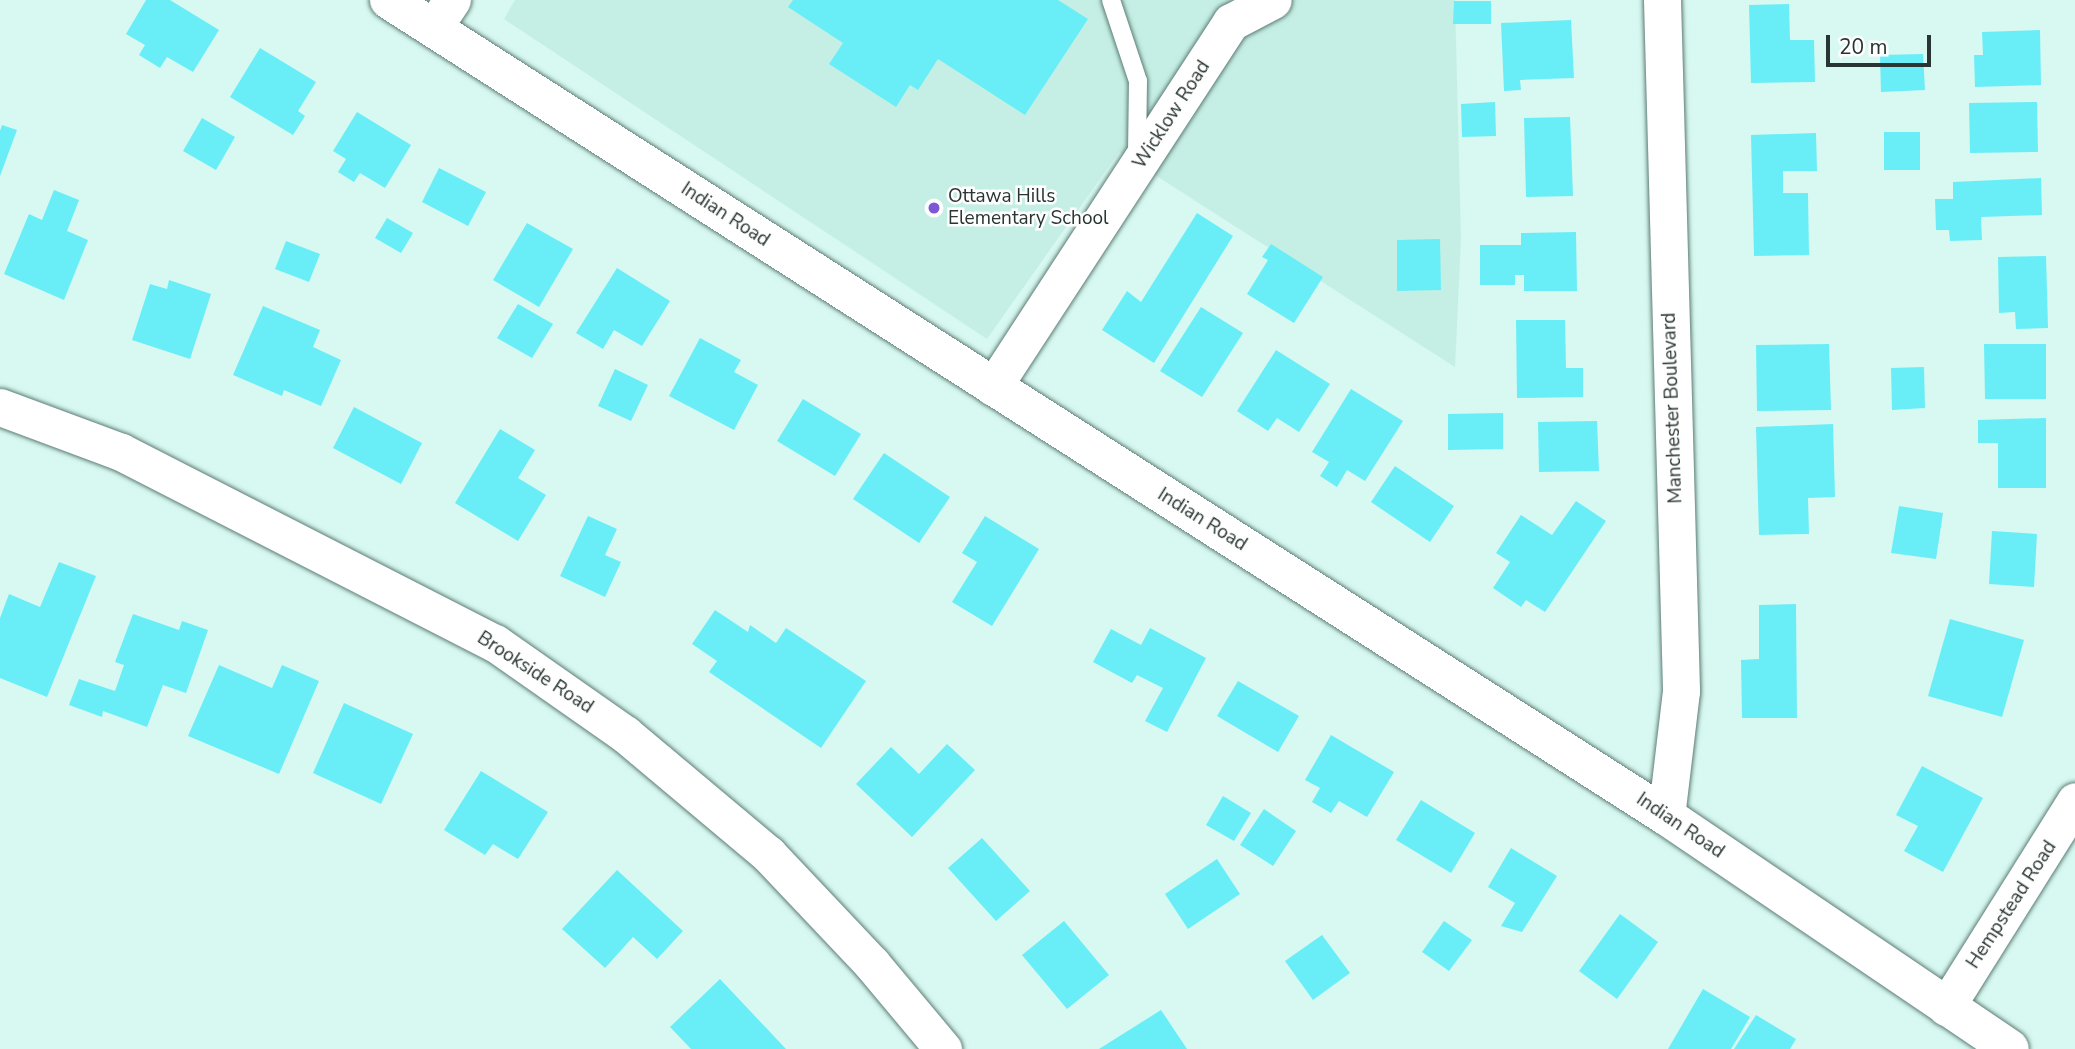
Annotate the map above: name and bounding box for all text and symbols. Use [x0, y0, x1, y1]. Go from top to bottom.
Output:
scale bar [1830, 21, 1935, 65]
text: 20 m [1839, 33, 1888, 61]
street label: Wicklow Road [1128, 57, 1216, 173]
street label: Indian Road [676, 178, 774, 252]
place label: Ottawa Hills Elementary School [948, 186, 1109, 230]
marker: Ottawa Hills Elementary School [926, 200, 942, 216]
street label: Manchester Boulevard [1658, 312, 1688, 504]
street label: Indian Road [1153, 484, 1251, 556]
street label: Brookside Road [473, 627, 597, 719]
street label: Indian Road [1632, 788, 1728, 864]
street label: Hempstead Road [1962, 837, 2062, 973]

